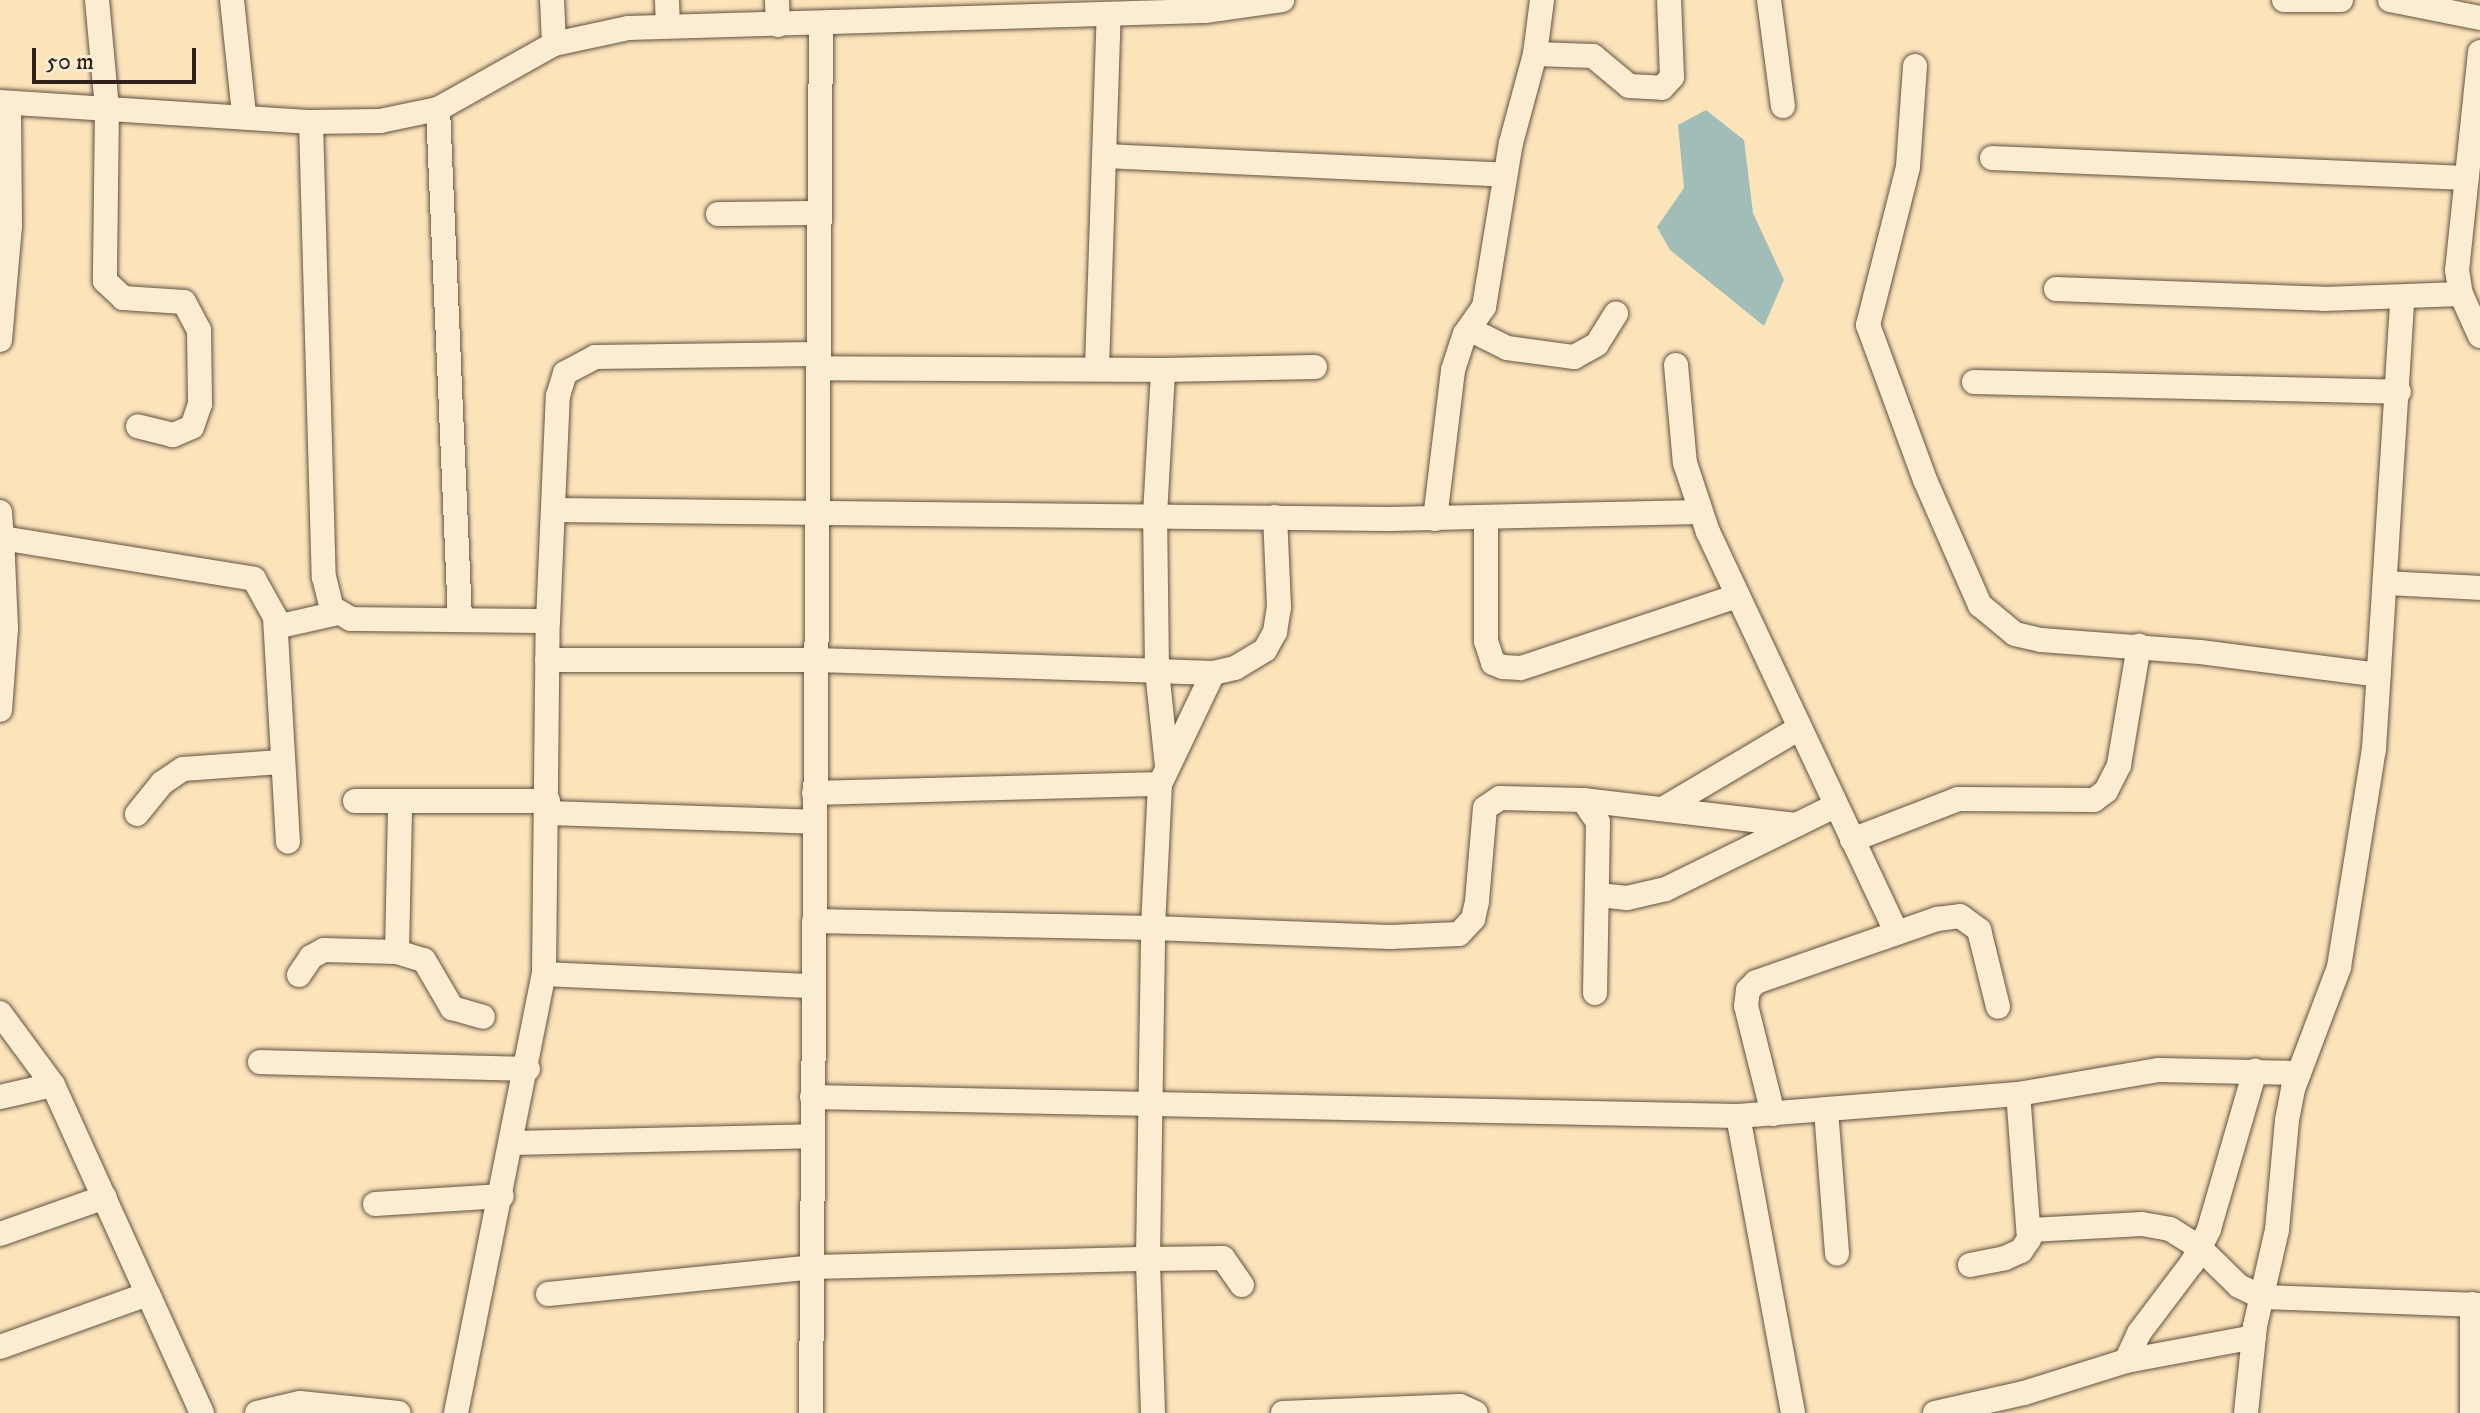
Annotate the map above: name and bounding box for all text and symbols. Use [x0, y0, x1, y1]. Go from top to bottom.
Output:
scale bar [36, 32, 200, 82]
text: 50 m [46, 47, 94, 77]

